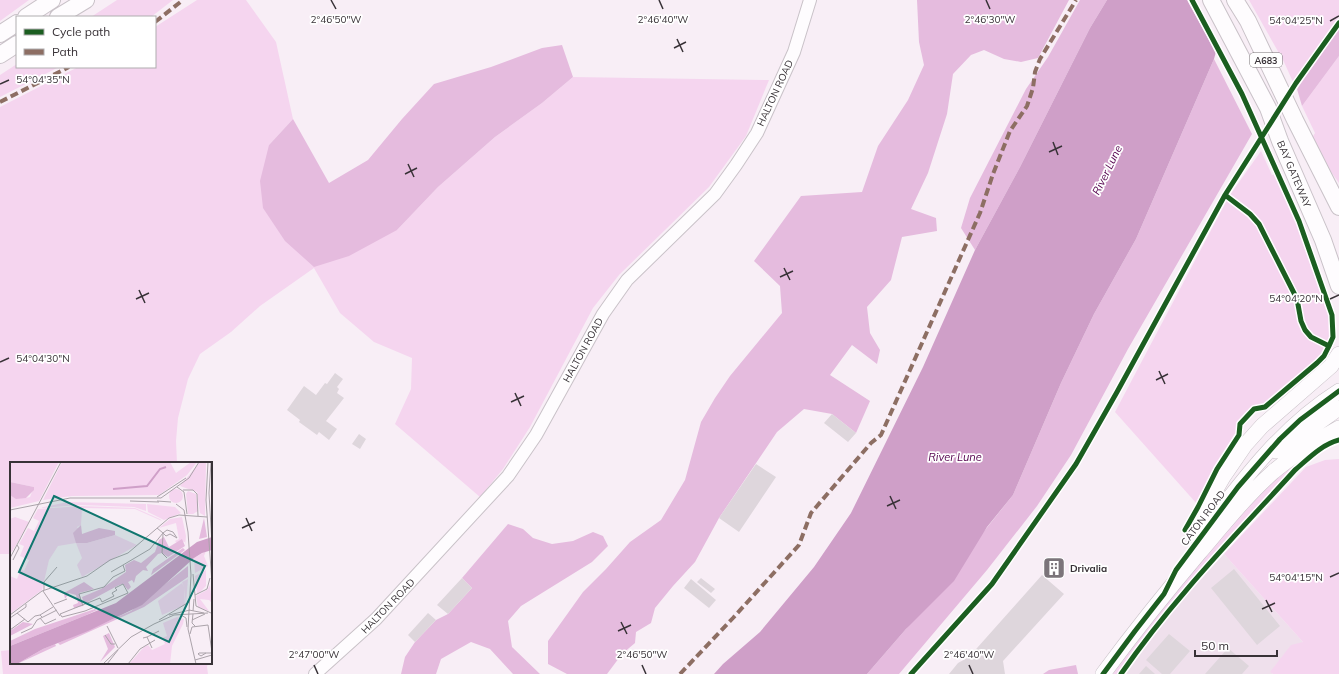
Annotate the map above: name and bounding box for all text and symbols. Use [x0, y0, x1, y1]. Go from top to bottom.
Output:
text: 2°46'50"W [311, 13, 361, 26]
text: 2°46'40"W [638, 13, 688, 26]
text: 2°46'30"W [965, 13, 1015, 26]
text: 54°04'25"N [1269, 14, 1323, 27]
legend [16, 16, 156, 68]
text: Cycle path [52, 24, 110, 39]
text: Path [52, 44, 78, 59]
road number: A683 [1250, 53, 1282, 67]
street label: HALTON ROAD [754, 58, 796, 128]
text: 54°04'35"N [16, 73, 70, 86]
street label: BAY GATEWAY [1274, 139, 1314, 210]
water label: River Lune [1089, 143, 1125, 197]
text: 54°04'20"N [1269, 292, 1323, 305]
street label: HALTON ROAD [560, 315, 606, 385]
text: 54°04'30"N [16, 352, 70, 365]
water label: River Lune [928, 450, 982, 464]
inset map [10, 462, 212, 664]
street label: CATON ROAD [1178, 488, 1228, 548]
building icon: Drivalia [1041, 555, 1067, 581]
place label: Drivalia [1070, 562, 1107, 575]
text: 54°04'15"N [1269, 571, 1323, 584]
street label: HALTON ROAD [358, 576, 418, 636]
scale bar [1195, 632, 1277, 658]
text: 50 m [1201, 638, 1229, 653]
text: 2°47'00"W [289, 648, 339, 661]
text: 2°46'50"W [617, 648, 667, 661]
text: 2°46'40"W [944, 648, 994, 661]

